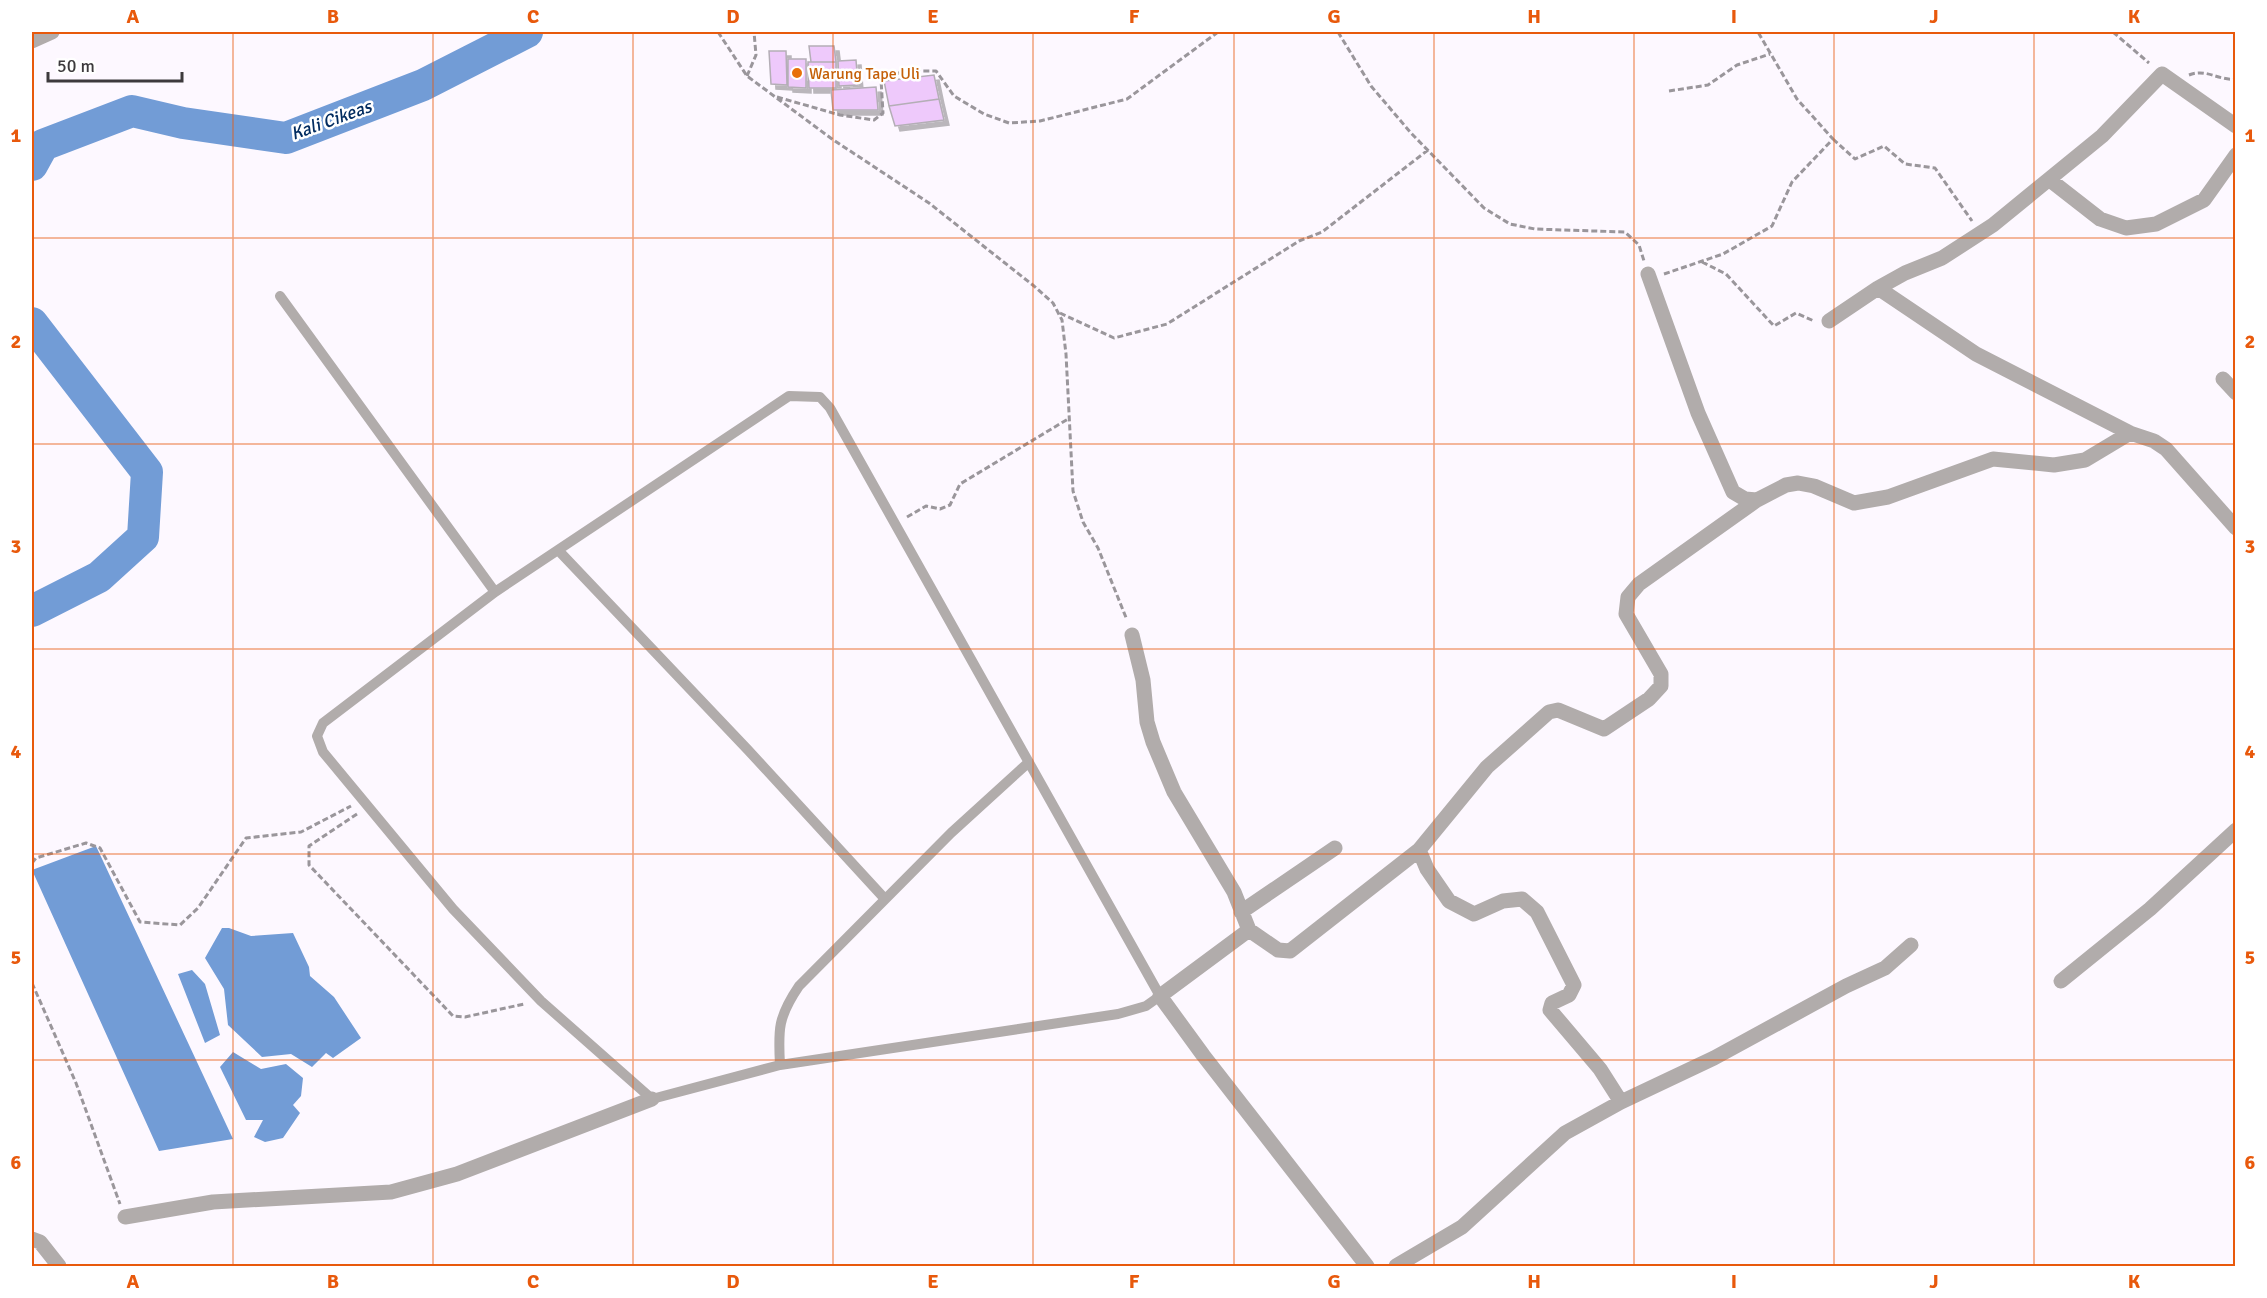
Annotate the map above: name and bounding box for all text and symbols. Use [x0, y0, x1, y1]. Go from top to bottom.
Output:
text: A [127, 4, 140, 29]
text: B [327, 4, 339, 29]
text: C [527, 4, 539, 29]
text: D [726, 4, 740, 29]
text: E [927, 4, 939, 29]
text: F [1129, 4, 1140, 29]
text: G [1327, 4, 1341, 29]
text: H [1527, 4, 1541, 29]
text: I [1731, 4, 1737, 29]
text: J [1929, 4, 1939, 29]
text: K [2128, 4, 2141, 29]
scale bar [48, 45, 182, 83]
text: 50 m [57, 55, 95, 77]
place label: Warung Tape Uli [809, 64, 920, 84]
marker: Warung Tape Uli [790, 66, 804, 80]
water label: Kali Cikeas [288, 95, 376, 145]
text: 1 [11, 123, 22, 148]
text: 1 [2245, 123, 2256, 148]
text: 2 [11, 329, 21, 354]
text: 2 [2245, 329, 2255, 354]
text: 3 [11, 534, 21, 559]
text: 3 [2245, 534, 2255, 559]
text: 4 [11, 739, 22, 764]
text: 4 [2245, 739, 2256, 764]
text: 5 [11, 945, 21, 970]
text: 5 [2245, 945, 2255, 970]
text: 6 [11, 1150, 22, 1175]
text: 6 [2245, 1150, 2256, 1175]
text: A [127, 1269, 140, 1294]
text: B [327, 1269, 339, 1294]
text: C [527, 1269, 539, 1294]
text: D [726, 1269, 740, 1294]
text: E [927, 1269, 939, 1294]
text: F [1129, 1269, 1140, 1294]
text: G [1327, 1269, 1341, 1294]
text: H [1527, 1269, 1541, 1294]
text: I [1731, 1269, 1737, 1294]
text: J [1929, 1269, 1939, 1294]
text: K [2128, 1269, 2141, 1294]

